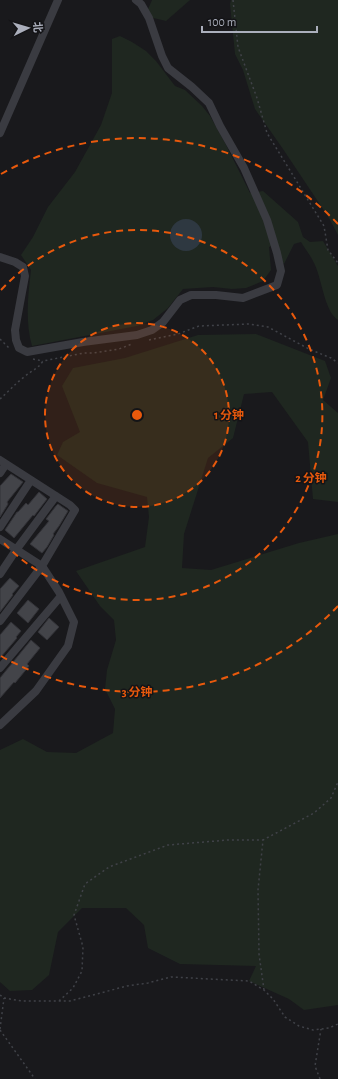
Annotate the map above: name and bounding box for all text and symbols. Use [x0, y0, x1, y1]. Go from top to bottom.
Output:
north arrow [8, 8, 48, 48]
scale bar [202, 8, 317, 34]
text: 100 m [208, 16, 236, 28]
text: 北 [32, 21, 43, 33]
centre of rings [130, 408, 144, 422]
text: 1 分钟 [214, 408, 244, 421]
text: 2 分钟 [295, 471, 327, 484]
text: 3 分钟 [122, 685, 152, 698]

